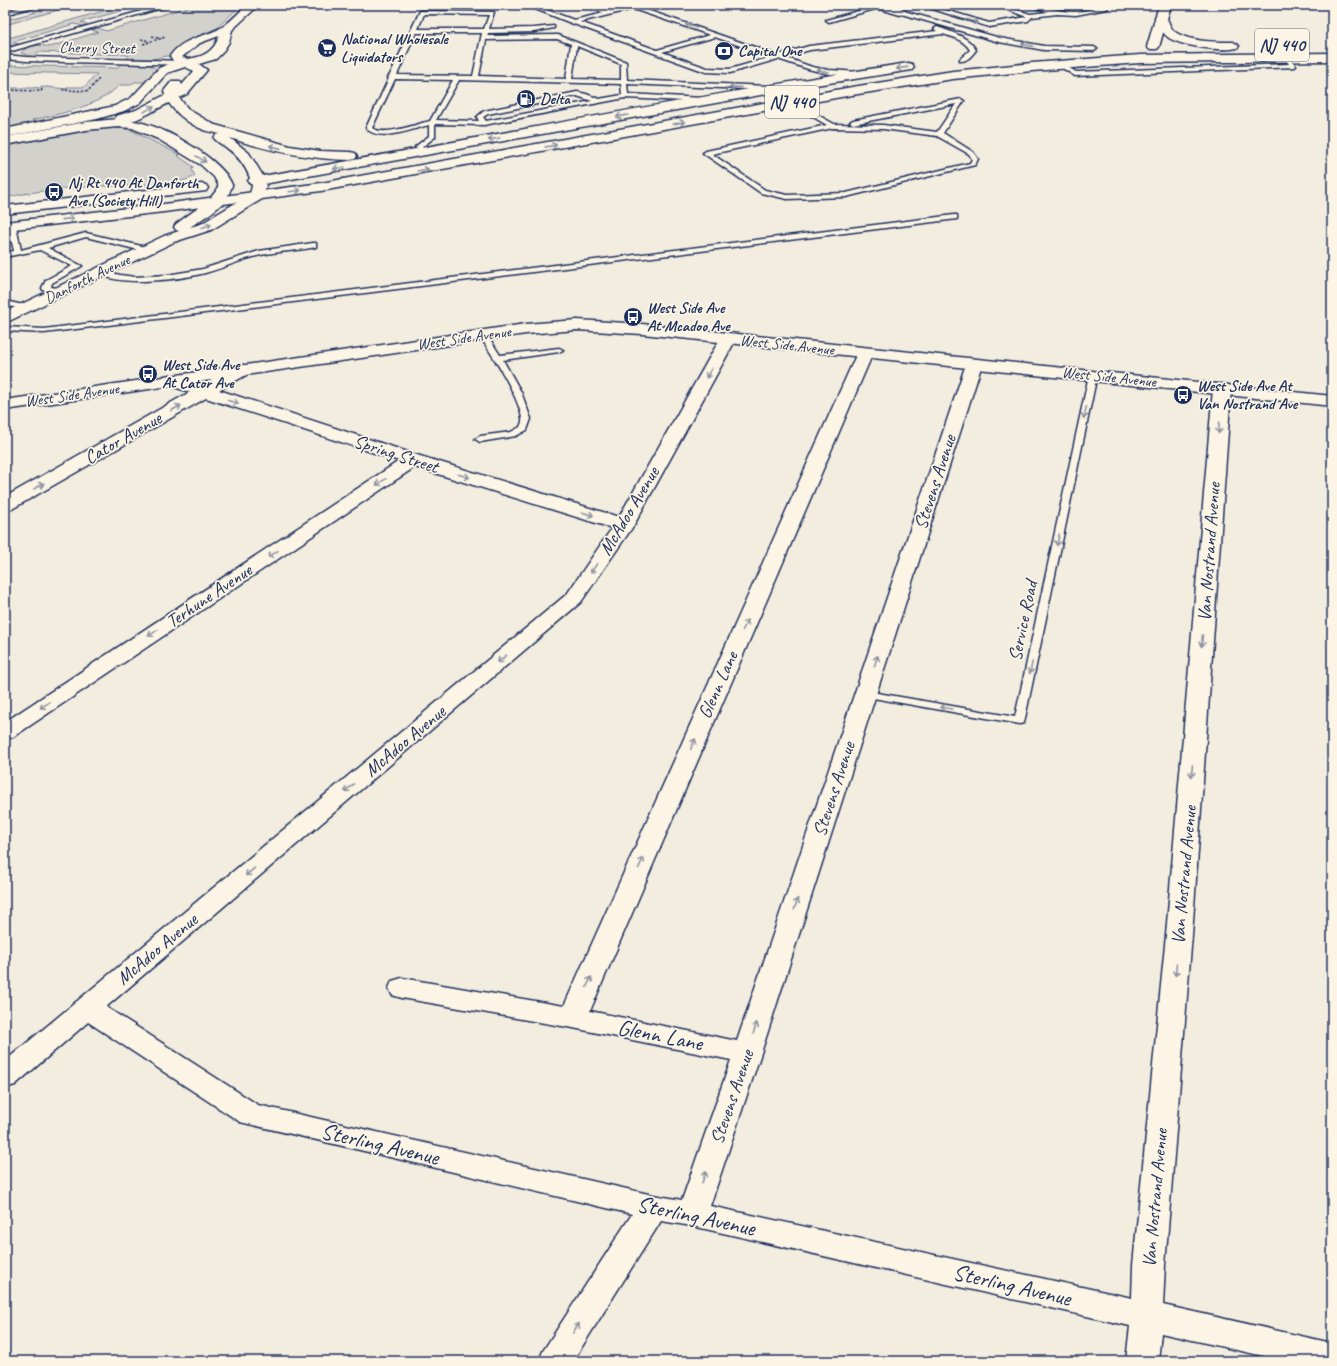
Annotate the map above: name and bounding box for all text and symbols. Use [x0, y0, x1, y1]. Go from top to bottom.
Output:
one-way arrow [967, 18, 980, 25]
one-way arrow [685, 22, 697, 30]
place label: National Wholesale Liquidators [341, 29, 450, 67]
road number: NJ 440 [1255, 29, 1309, 61]
street label: Cherry Street [59, 37, 137, 59]
supermarket icon: National Wholesale Liquidators [316, 37, 338, 59]
bank icon: Capital One [713, 40, 735, 62]
place label: Capital One [738, 41, 803, 61]
one-way arrow [1021, 41, 1034, 49]
one-way arrow [896, 64, 909, 72]
one-way arrow [817, 67, 830, 75]
one-way arrow [729, 83, 742, 91]
road number: NJ 440 [765, 86, 819, 118]
fuel station icon: Delta [515, 88, 537, 110]
place label: Delta [540, 89, 571, 109]
one-way arrow [143, 105, 155, 113]
one-way arrow [616, 112, 629, 120]
one-way arrow [672, 118, 685, 126]
one-way arrow [488, 136, 501, 144]
one-way arrow [544, 142, 557, 150]
one-way arrow [268, 143, 281, 151]
one-way arrow [195, 155, 207, 163]
one-way arrow [332, 164, 345, 172]
one-way arrow [417, 165, 430, 173]
place label: Nj Rt 440 At Danforth Ave (Society Hill) [68, 173, 199, 211]
bus stop icon: Nj Rt 440 At Danforth Ave (Society Hill) [43, 181, 65, 203]
one-way arrow [288, 187, 301, 195]
one-way arrow [61, 215, 74, 223]
one-way arrow [200, 222, 212, 229]
street label: Danforth Avenue [41, 249, 135, 308]
place label: West Side Ave At Mcadoo Ave [647, 298, 731, 336]
bus stop icon: West Side Ave At Mcadoo Ave [622, 306, 644, 328]
street label: West Side Avenue [416, 321, 514, 354]
street label: West Side Avenue [739, 330, 837, 360]
place label: West Side Ave At Cator Ave [162, 355, 241, 393]
street label: West Side Avenue [1061, 362, 1159, 392]
bus stop icon: West Side Ave At Cator Ave [137, 363, 159, 385]
one-way arrow [704, 367, 712, 379]
place label: West Side Ave At Van Nostrand Ave [1197, 376, 1299, 414]
street label: West Side Avenue [24, 378, 122, 411]
bus stop icon: West Side Ave At Van Nostrand Ave [1172, 384, 1194, 406]
one-way arrow [227, 399, 240, 406]
one-way arrow [170, 403, 182, 411]
street label: Cator Avenue [80, 405, 168, 470]
one-way arrow [1081, 406, 1089, 419]
one-way arrow [1215, 421, 1222, 434]
street label: Spring Street [351, 429, 443, 479]
street label: Stevens Avenue [908, 430, 962, 532]
street label: McAdoo Avenue [593, 461, 666, 560]
one-way arrow [457, 473, 470, 480]
one-way arrow [376, 478, 387, 486]
street label: Van Nostrand Avenue [1192, 480, 1226, 622]
one-way arrow [33, 482, 45, 490]
one-way arrow [581, 511, 594, 518]
one-way arrow [1054, 534, 1062, 547]
one-way arrow [267, 550, 278, 558]
street label: Terhune Avenue [161, 557, 258, 634]
one-way arrow [590, 563, 598, 574]
street label: Service Road [1003, 575, 1044, 663]
one-way arrow [741, 619, 749, 631]
one-way arrow [147, 630, 159, 638]
one-way arrow [1199, 634, 1206, 647]
street label: Glenn Lane [693, 646, 744, 722]
one-way arrow [497, 654, 507, 663]
one-way arrow [873, 656, 881, 668]
one-way arrow [1027, 661, 1035, 674]
street label: McAdoo Avenue [359, 699, 452, 782]
one-way arrow [39, 701, 50, 710]
one-way arrow [939, 704, 952, 712]
street label: Stevens Avenue [807, 737, 861, 839]
one-way arrow [689, 738, 697, 750]
one-way arrow [1189, 764, 1196, 777]
one-way arrow [344, 783, 355, 792]
street label: Van Nostrand Avenue [1166, 803, 1202, 945]
one-way arrow [638, 858, 645, 870]
one-way arrow [245, 867, 255, 876]
one-way arrow [793, 898, 800, 911]
street label: McAdoo Avenue [111, 907, 204, 990]
one-way arrow [1173, 963, 1180, 976]
one-way arrow [586, 977, 593, 989]
street label: Glenn Lane [615, 1013, 706, 1058]
one-way arrow [752, 1021, 759, 1034]
street label: Stevens Avenue [705, 1045, 760, 1147]
street label: Sterling Avenue [318, 1116, 443, 1172]
street label: Van Nostrand Avenue [1137, 1126, 1173, 1268]
one-way arrow [701, 1171, 708, 1184]
street label: Sterling Avenue [634, 1189, 759, 1243]
street label: Sterling Avenue [950, 1257, 1075, 1313]
one-way arrow [572, 1322, 580, 1334]

